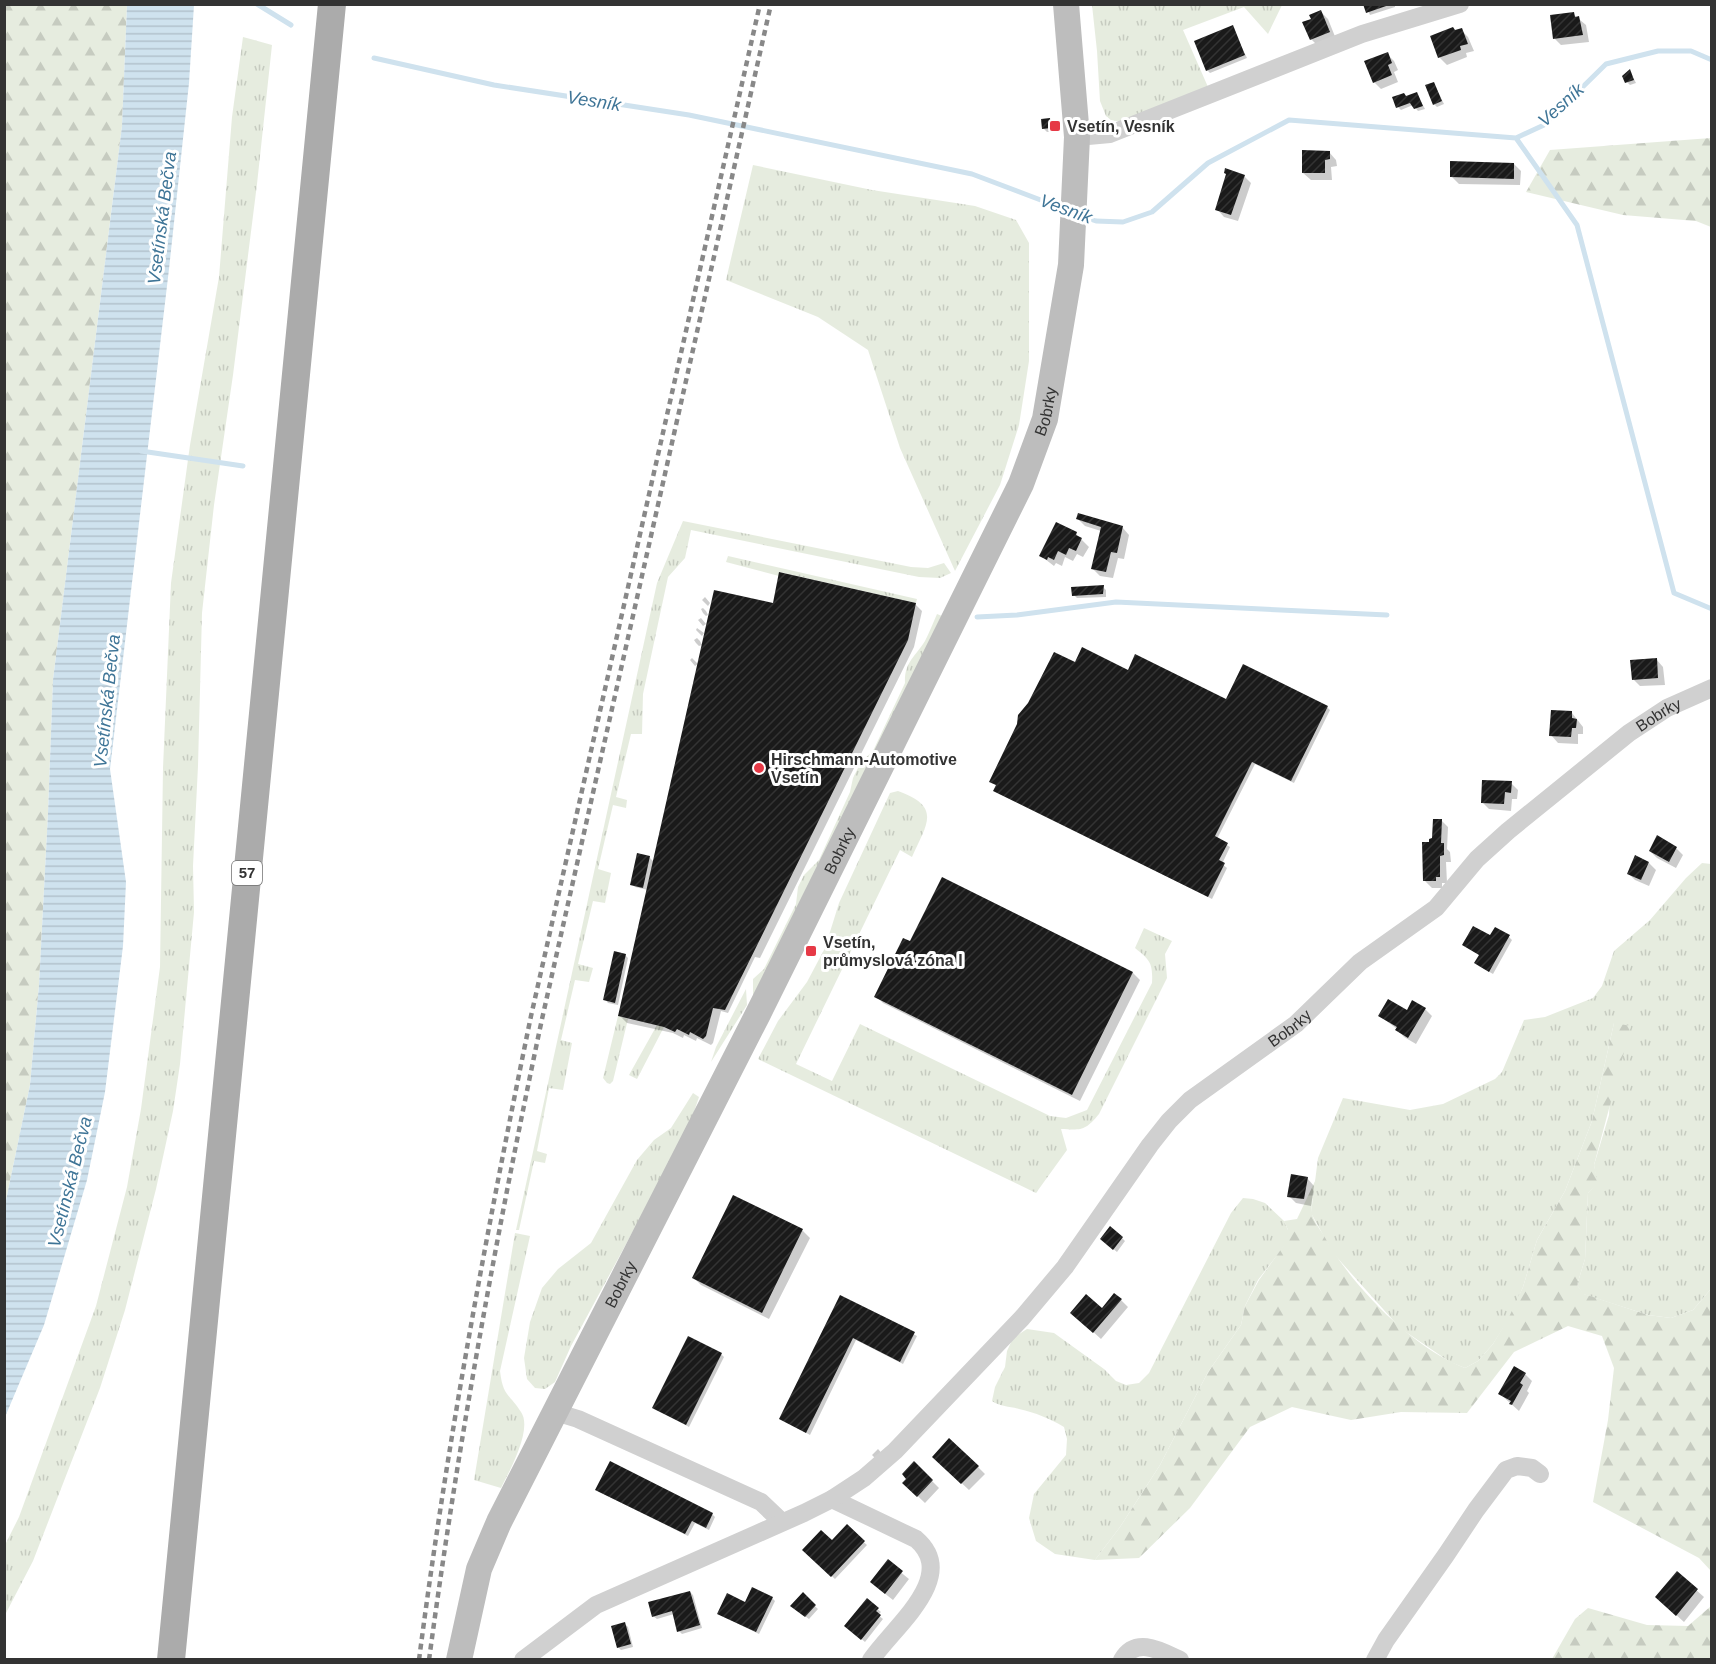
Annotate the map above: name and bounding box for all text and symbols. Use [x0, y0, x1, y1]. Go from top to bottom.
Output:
water label: Vesník [1534, 79, 1589, 131]
water label: Vesník [566, 87, 623, 115]
place label: Vsetín, Vesník [1067, 118, 1175, 135]
marker: Vsetín, Vesník [1048, 119, 1062, 133]
water label: Vsetínská Bečva [144, 150, 180, 286]
water label: Vesník [1037, 190, 1096, 228]
street label: Bobrky [1031, 386, 1059, 438]
water label: Vsetínská Bečva [90, 633, 124, 769]
street label: Bobrky [1633, 695, 1684, 735]
place label: Hirschmann-Automotive Vsetín [771, 751, 957, 786]
marker: Hirschmann-Automotive Vsetín [752, 761, 766, 775]
street label: Bobrky [821, 825, 858, 877]
road number: 57 [232, 861, 262, 885]
place label: Vsetín, průmyslová zóna I [823, 934, 963, 969]
marker: Vsetín, průmyslová zóna I [804, 944, 818, 958]
street label: Bobrky [1265, 1006, 1315, 1050]
water label: Vsetínská Bečva [44, 1115, 96, 1249]
street label: Bobrky [602, 1259, 639, 1311]

